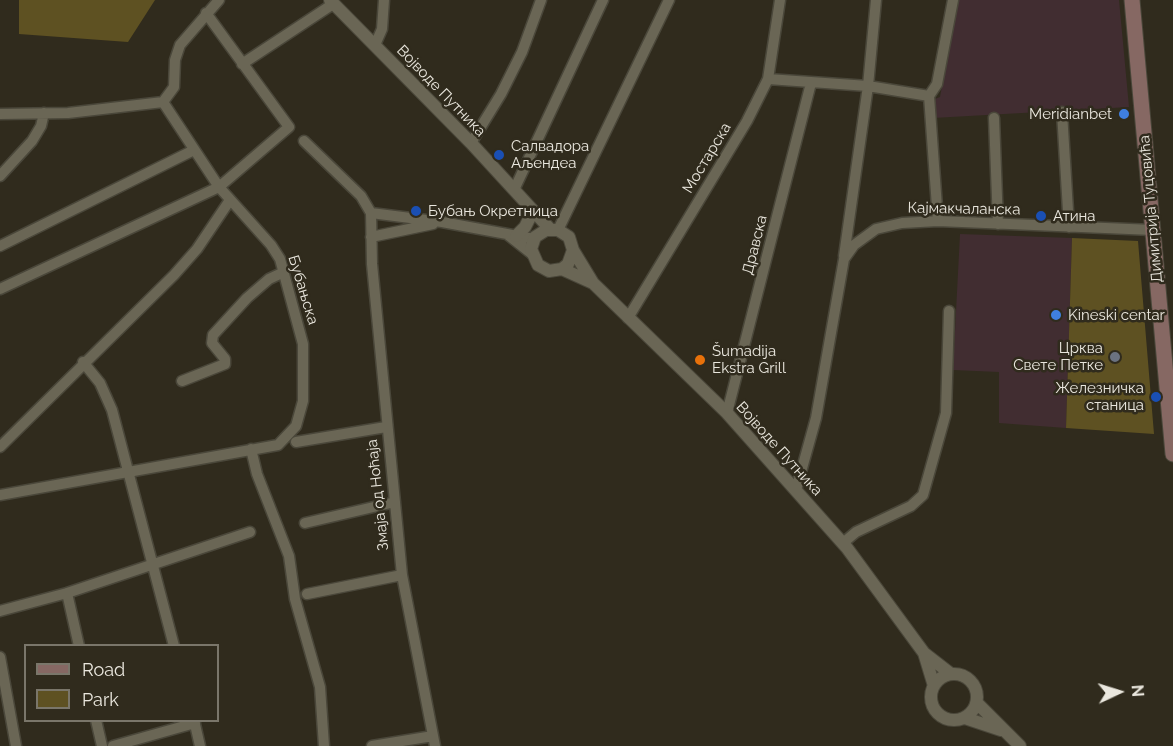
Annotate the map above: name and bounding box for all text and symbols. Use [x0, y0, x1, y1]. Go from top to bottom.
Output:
street label: Војводе Путника [393, 42, 489, 140]
place label: Meridianbet [1029, 105, 1112, 123]
marker: Meridianbet [1117, 107, 1131, 121]
street label: Мостарска [679, 120, 735, 196]
street label: Димитрија Туцовића [1136, 135, 1166, 283]
place label: Салвадора Аљендеа [511, 137, 589, 172]
marker: Салвадора Аљендеа [492, 148, 506, 162]
street label: Кајмакчаланска [907, 199, 1021, 219]
place label: Бубањ Окретница [428, 202, 558, 220]
marker: Бубањ Окретница [409, 204, 423, 218]
place label: Атина [1053, 207, 1095, 225]
marker: Атина [1034, 209, 1048, 223]
street label: Дравска [739, 213, 771, 277]
street label: Бубањска [284, 253, 322, 327]
place label: Kineski centar [1068, 306, 1165, 324]
marker: Kineski centar [1049, 308, 1063, 322]
place label: Црква Свете Петке [1013, 339, 1103, 374]
place label: Šumadija Ekstra Grill [712, 342, 786, 377]
marker: Црква Свете Петке [1108, 350, 1122, 364]
marker: Šumadija Ekstra Grill [693, 353, 707, 367]
place label: Железничка станица [1055, 379, 1144, 414]
marker: Железничка станица [1149, 390, 1163, 404]
street label: Војводе Путника [732, 398, 826, 500]
street label: Змаја од Ноћаја [363, 438, 393, 552]
legend [24, 644, 219, 722]
text: Road [82, 659, 125, 680]
north arrow [1089, 662, 1149, 722]
text: N [1128, 684, 1147, 697]
text: Park [82, 689, 119, 710]

